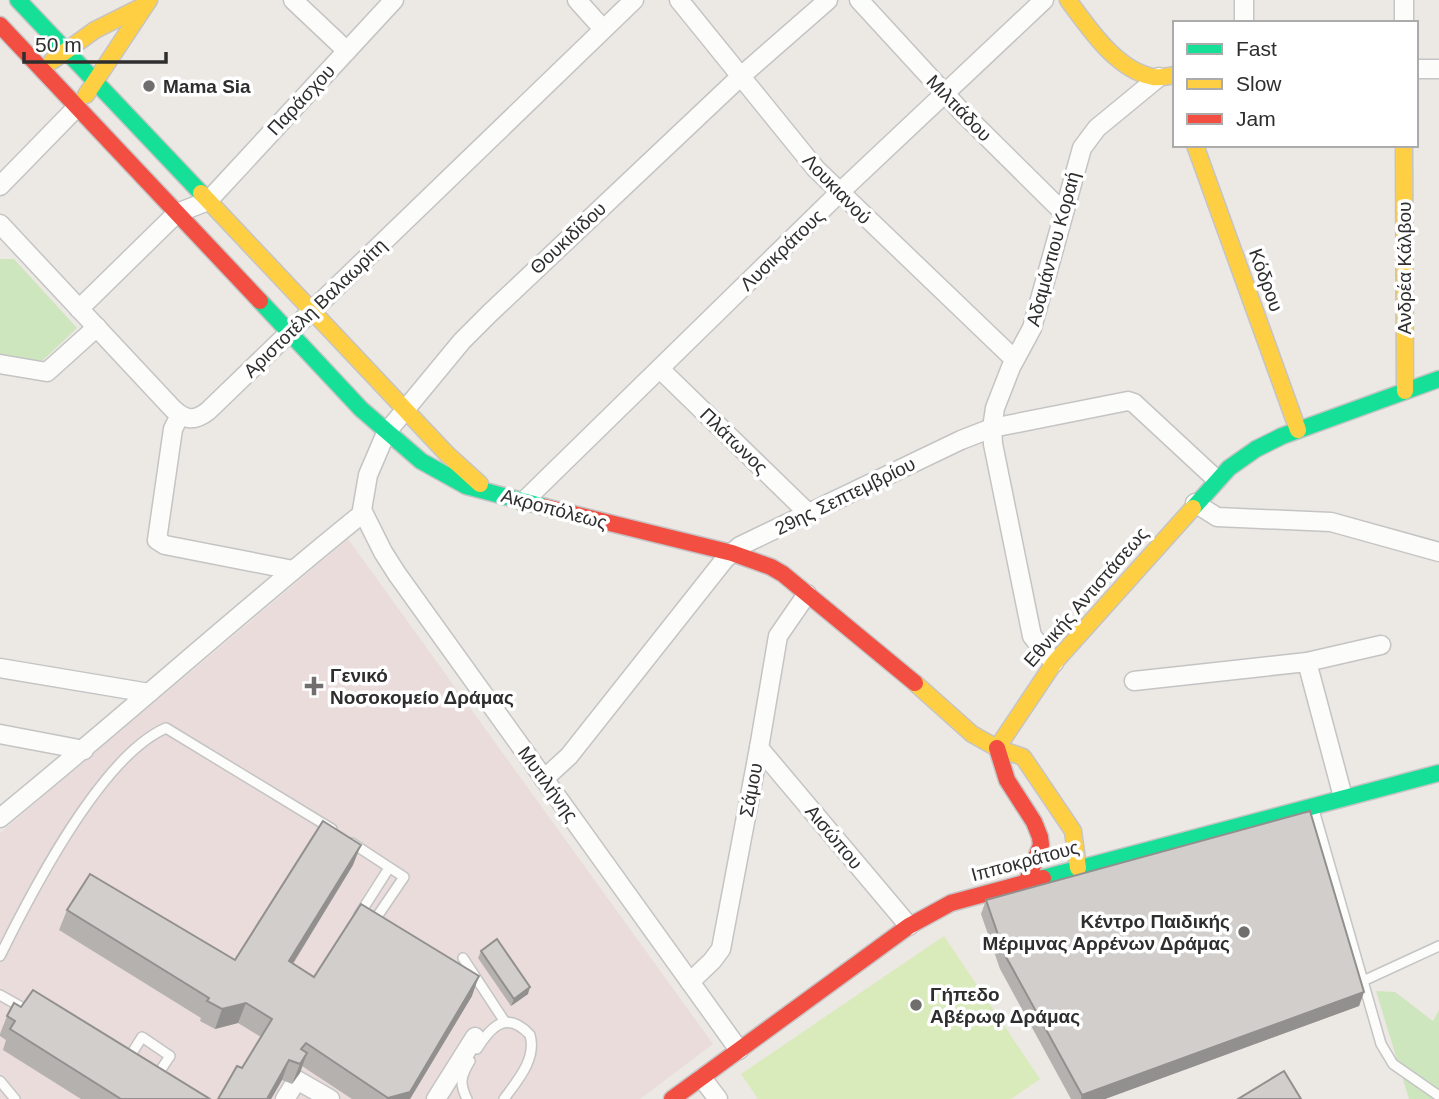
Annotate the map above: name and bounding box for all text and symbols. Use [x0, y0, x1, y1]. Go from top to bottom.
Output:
scale bar [24, 21, 166, 65]
legend [1173, 21, 1418, 147]
text: 50 m [35, 33, 82, 56]
text: Fast [1236, 37, 1277, 60]
street label: Παράσχου [263, 60, 339, 140]
street label: Μιλτιάδου [922, 71, 996, 145]
text: Slow [1236, 72, 1282, 95]
place label: Mama Sia [163, 76, 251, 97]
marker: Mama Sia [141, 78, 157, 94]
text: Jam [1236, 107, 1276, 130]
street label: Λουκιανού [799, 150, 875, 228]
street label: Αδαμάντιου Κοραή [1022, 169, 1084, 329]
street label: Θουκιδίδου [526, 198, 610, 278]
street label: Ανδρέα Κάλβου [1394, 202, 1415, 334]
street label: Λυσικράτους [736, 205, 828, 295]
street label: Αριστοτέλη Βαλαωρίτη [239, 234, 391, 382]
street label: Κόδρου [1245, 246, 1287, 314]
street label: Πλάτωνος [696, 404, 772, 478]
street label: 29ης Σεπτεμβρίου [771, 453, 919, 539]
street label: Ακροπόλεως [499, 485, 609, 533]
street label: Εθνικής Αντιστάσεως [1020, 523, 1152, 671]
place label: Γενικό Νοσοκομείο Δράμας [330, 665, 514, 708]
marker: Γενικό Νοσοκομείο Δράμας [304, 676, 324, 696]
street label: Μυτιλήνης [514, 743, 582, 825]
street label: Σάμου [735, 761, 767, 819]
street label: Αισώπου [801, 801, 867, 873]
street label: Ιπποκράτους [969, 837, 1081, 885]
place label: Κέντρο Παιδικής Μέριμνας Αρρένων Δράμας [982, 911, 1230, 954]
marker: Κέντρο Παιδικής Μέριμνας Αρρένων Δράμας [1236, 924, 1252, 940]
place label: Γήπεδο Αβέρωφ Δράμας [930, 984, 1080, 1027]
marker: Γήπεδο Αβέρωφ Δράμας [908, 997, 924, 1013]

